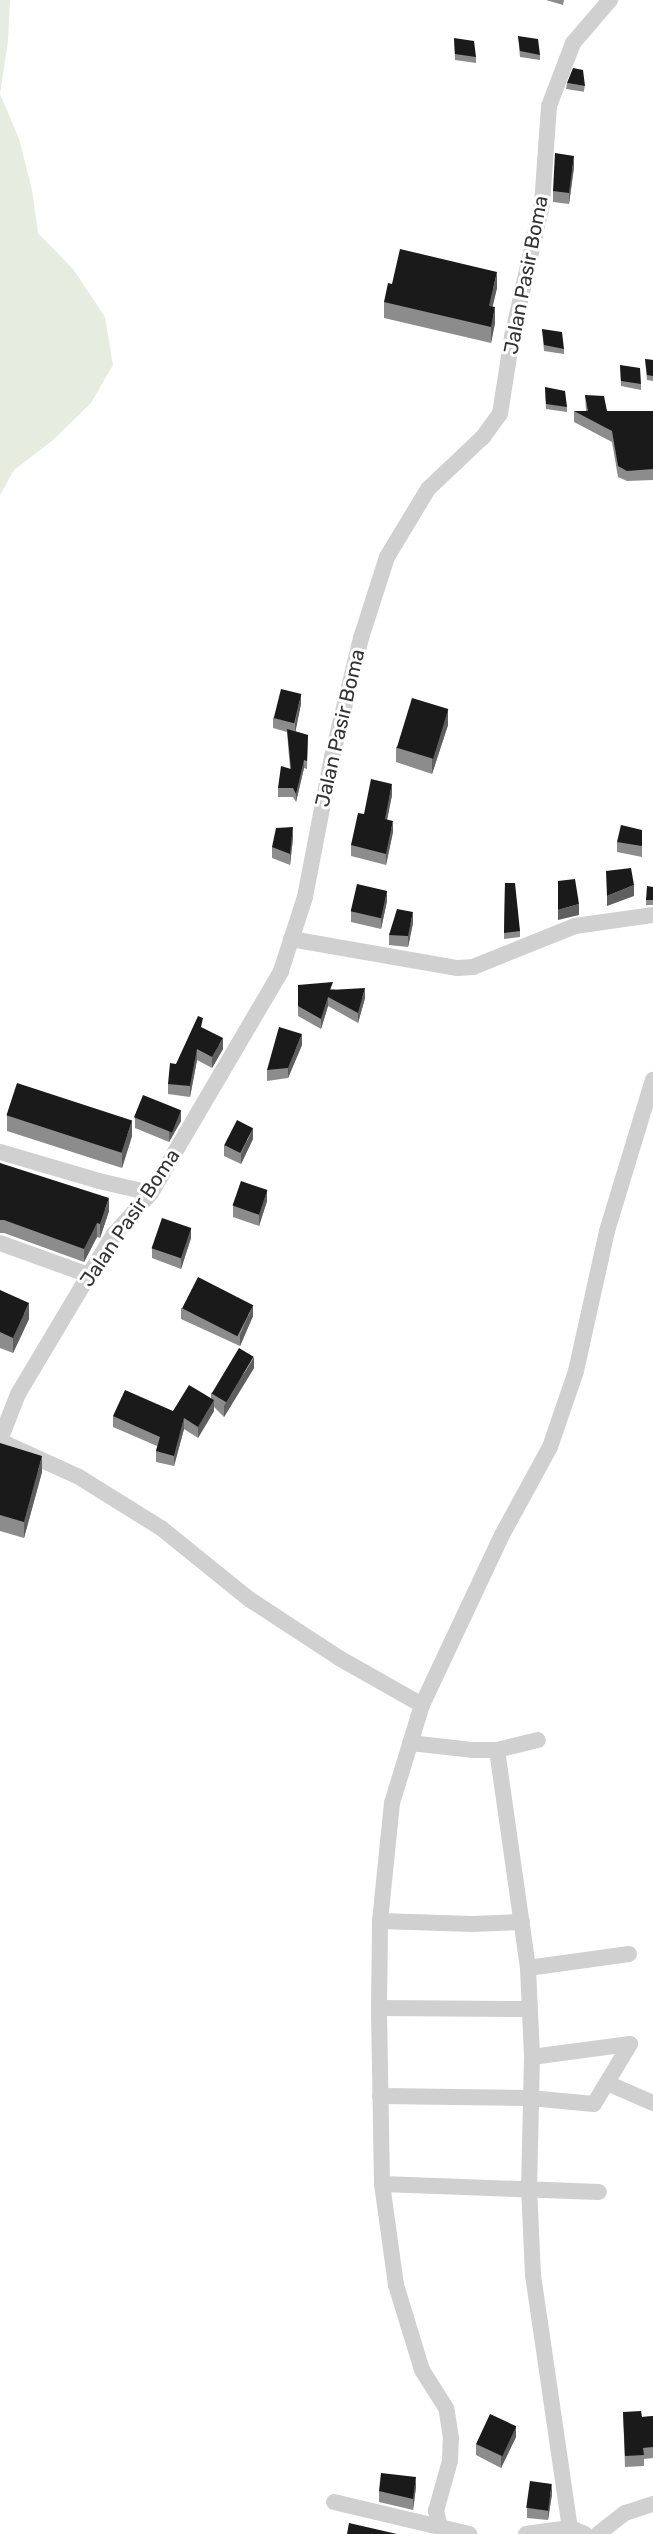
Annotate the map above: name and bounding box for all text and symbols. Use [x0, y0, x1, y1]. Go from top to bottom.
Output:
street label: Jalan Pasir Boma [499, 193, 553, 357]
street label: Jalan Pasir Boma [310, 647, 370, 809]
street label: Jalan Pasir Boma [75, 1144, 185, 1292]

